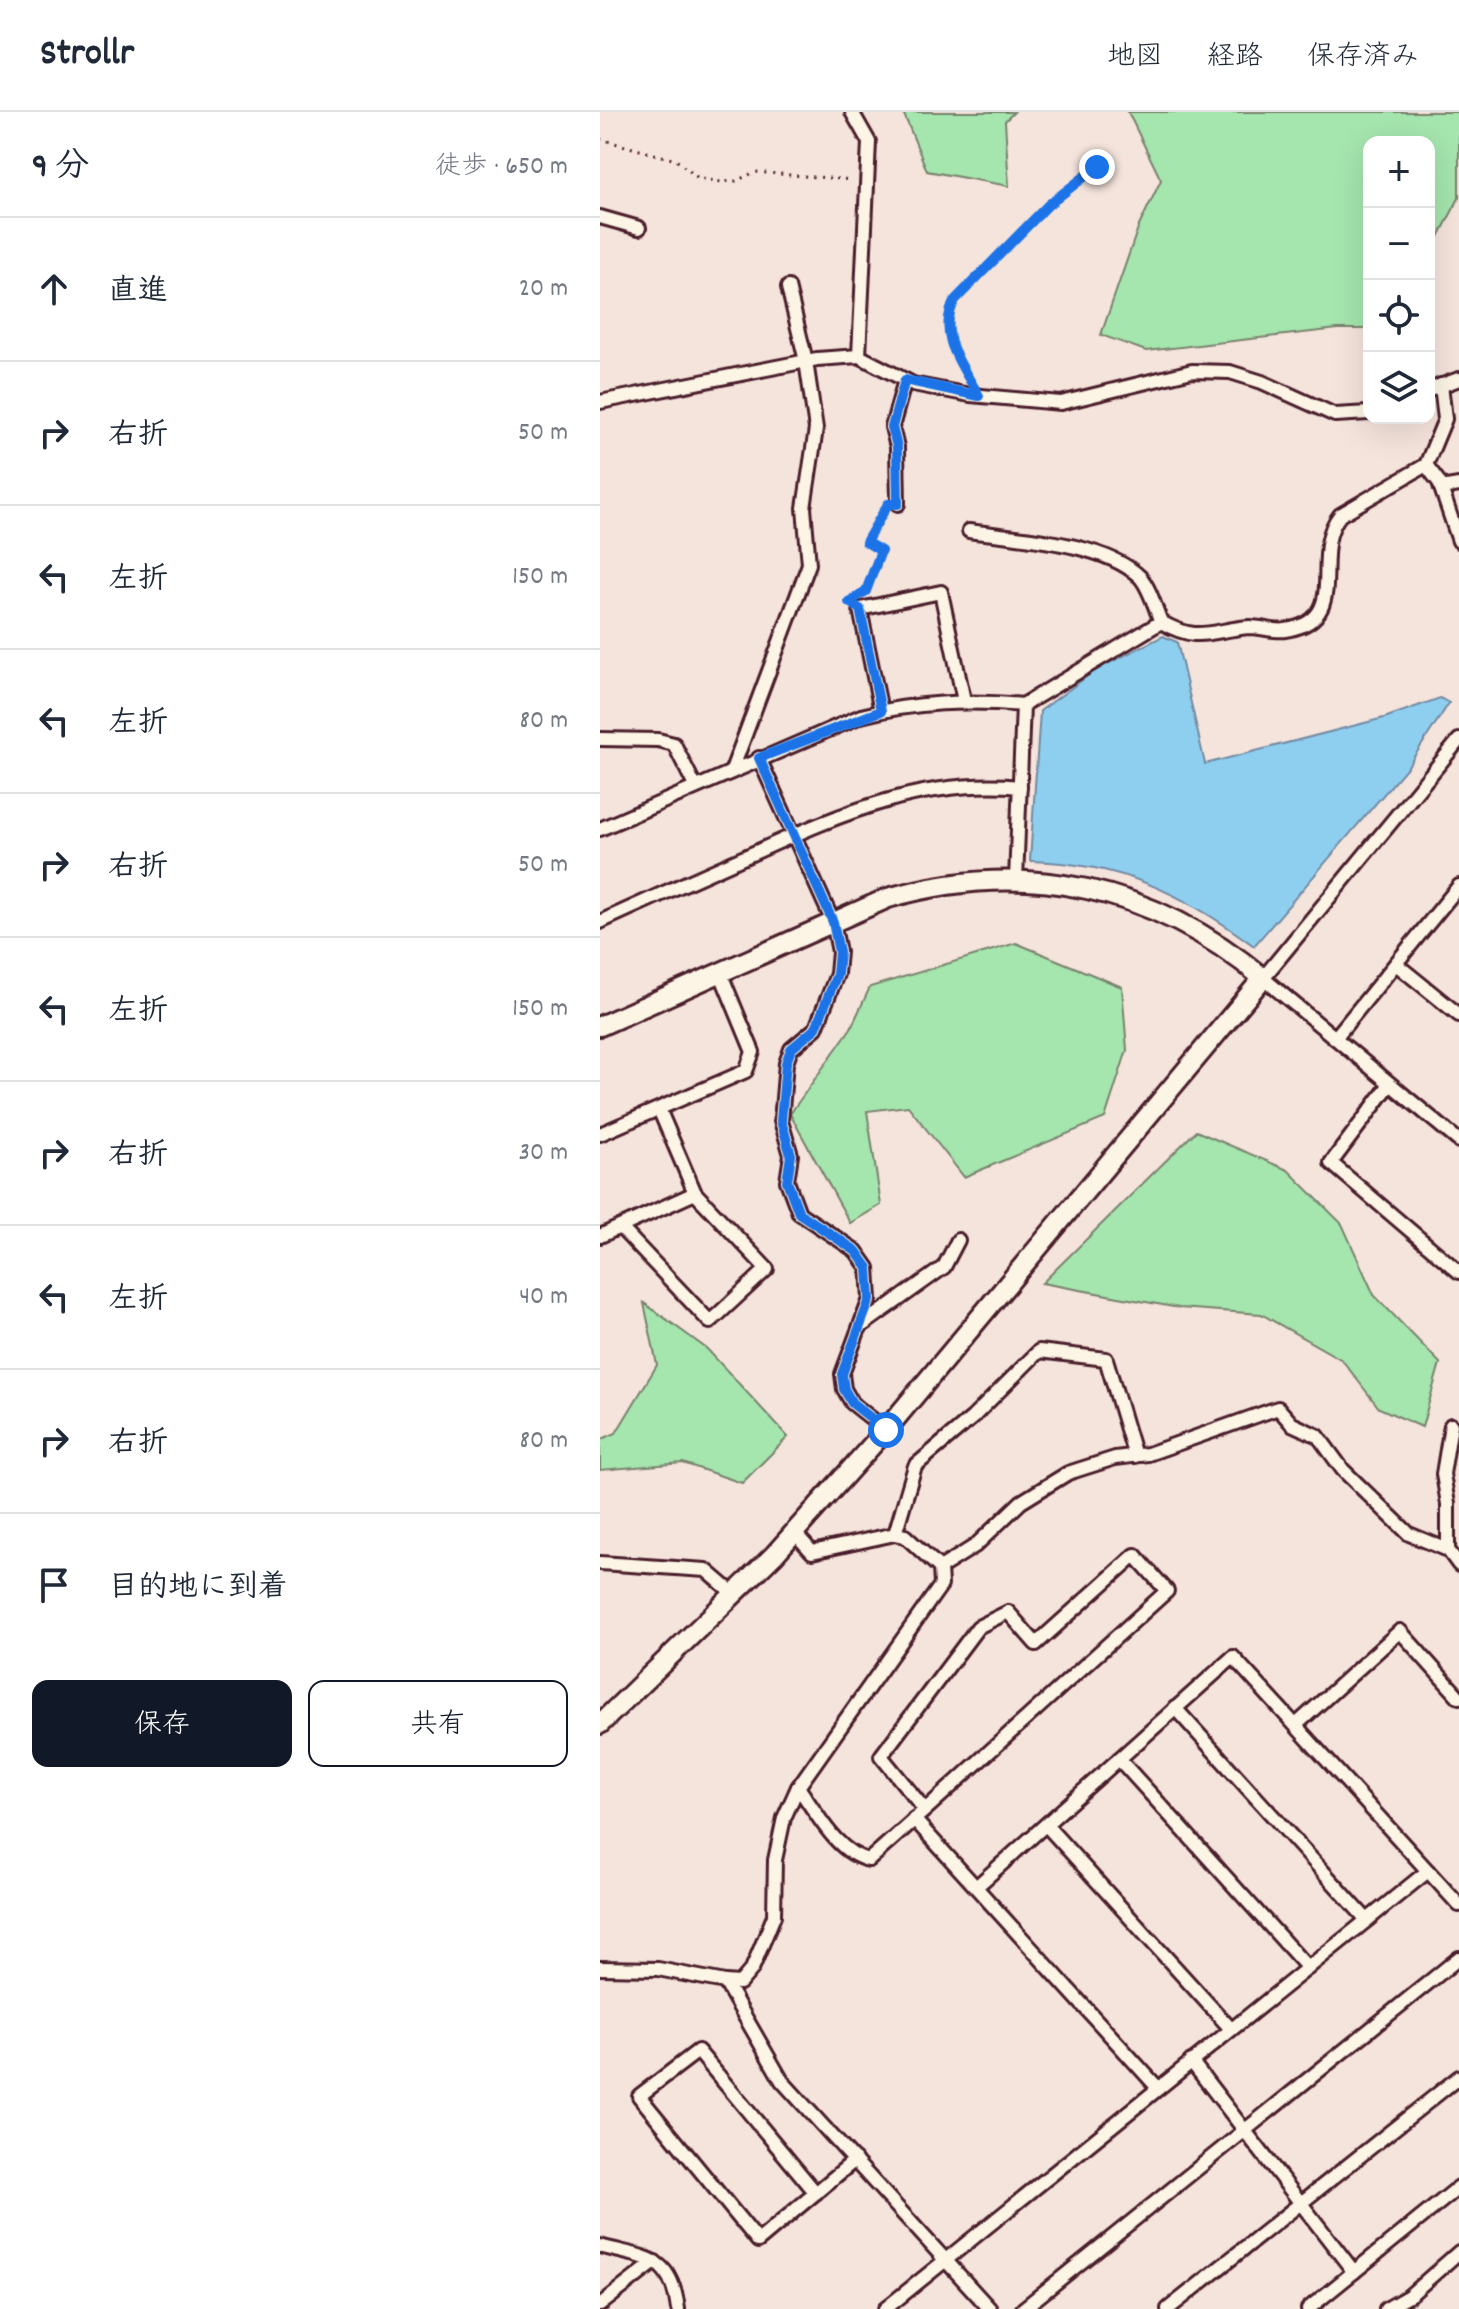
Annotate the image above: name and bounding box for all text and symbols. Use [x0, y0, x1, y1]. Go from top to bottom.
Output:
text: Strollr [40, 28, 134, 83]
text: 地図 [1107, 39, 1163, 79]
text: 経路 [1207, 39, 1263, 79]
text: 保存済み [1307, 39, 1419, 79]
map controls [1363, 136, 1435, 424]
button: + [1363, 136, 1435, 208]
text: 9 分 [32, 144, 89, 193]
text: 徒歩 · 650 m [435, 149, 568, 186]
route end [1079, 149, 1115, 185]
button: − [1363, 208, 1435, 280]
icon: ahead [32, 267, 76, 311]
text: 20 m [519, 271, 568, 308]
text: 直進 [108, 272, 168, 315]
button: locate [1363, 280, 1435, 352]
button: layers [1363, 352, 1435, 424]
icon: right [32, 411, 76, 455]
text: 50 m [518, 415, 568, 452]
text: 右折 [108, 416, 168, 459]
icon: left [32, 555, 76, 599]
text: 150 m [512, 559, 568, 596]
text: 左折 [108, 560, 168, 603]
icon: left [32, 699, 76, 743]
text: 80 m [520, 703, 568, 740]
text: 左折 [108, 704, 168, 747]
icon: right [32, 843, 76, 887]
text: 50 m [518, 847, 568, 884]
text: 右折 [108, 848, 168, 891]
icon: left [32, 987, 76, 1031]
text: 150 m [512, 991, 568, 1028]
text: 左折 [108, 992, 168, 1035]
icon: right [32, 1131, 76, 1175]
text: 30 m [518, 1135, 568, 1172]
text: 右折 [108, 1136, 168, 1179]
icon: left [32, 1275, 76, 1319]
text: 40 m [519, 1279, 568, 1316]
text: 左折 [108, 1280, 168, 1323]
route start [868, 1412, 904, 1448]
icon: right [32, 1419, 76, 1463]
text: 80 m [520, 1423, 568, 1460]
text: 右折 [108, 1424, 168, 1467]
icon: arrive [32, 1563, 76, 1607]
text: 目的地に到着 [108, 1568, 288, 1611]
button: 保存 [32, 1680, 292, 1767]
button: 共有 [308, 1680, 568, 1767]

